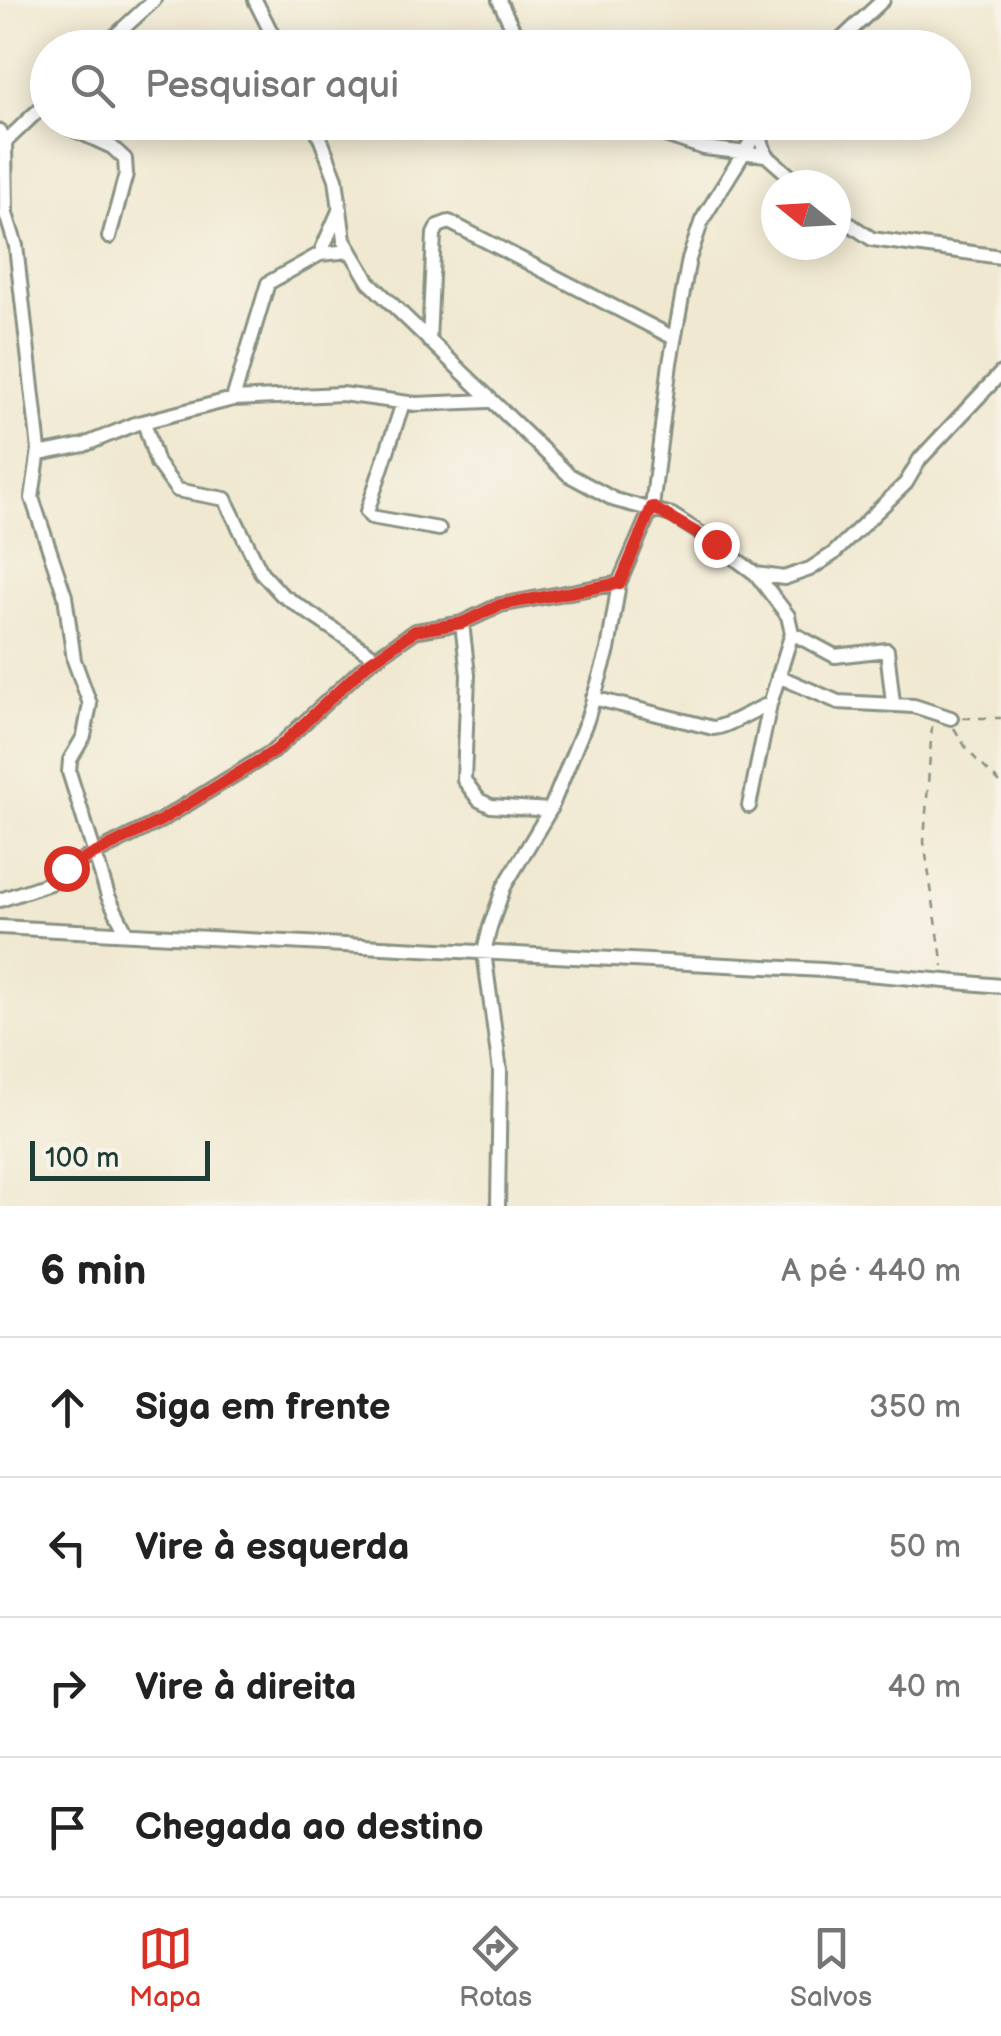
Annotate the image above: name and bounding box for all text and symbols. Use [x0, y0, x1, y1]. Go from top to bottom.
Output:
search box [30, 30, 971, 140]
icon: search [65, 58, 120, 113]
text: Pesquisar aqui [145, 63, 399, 108]
north arrow [761, 170, 851, 260]
route end [694, 522, 740, 568]
route start [44, 846, 90, 892]
scale bar [30, 1136, 210, 1180]
text: 100 m [45, 1142, 119, 1175]
text: 6 min [40, 1246, 146, 1297]
text: A pé · 440 m [781, 1252, 961, 1291]
icon: ahead [40, 1380, 95, 1435]
text: Siga em frente [135, 1385, 391, 1430]
text: 350 m [869, 1388, 961, 1427]
icon: left [40, 1520, 95, 1575]
text: Vire à esquerda [135, 1525, 410, 1570]
text: 50 m [889, 1528, 961, 1567]
icon: right [40, 1660, 95, 1715]
text: Vire à direita [135, 1665, 357, 1710]
text: 40 m [888, 1668, 961, 1707]
icon: arrive [40, 1800, 95, 1855]
text: Chegada ao destino [135, 1805, 484, 1850]
tab: Mapa [129, 1921, 201, 2014]
tab: Rotas [459, 1921, 532, 2014]
tab: Salvos [790, 1921, 872, 2014]

